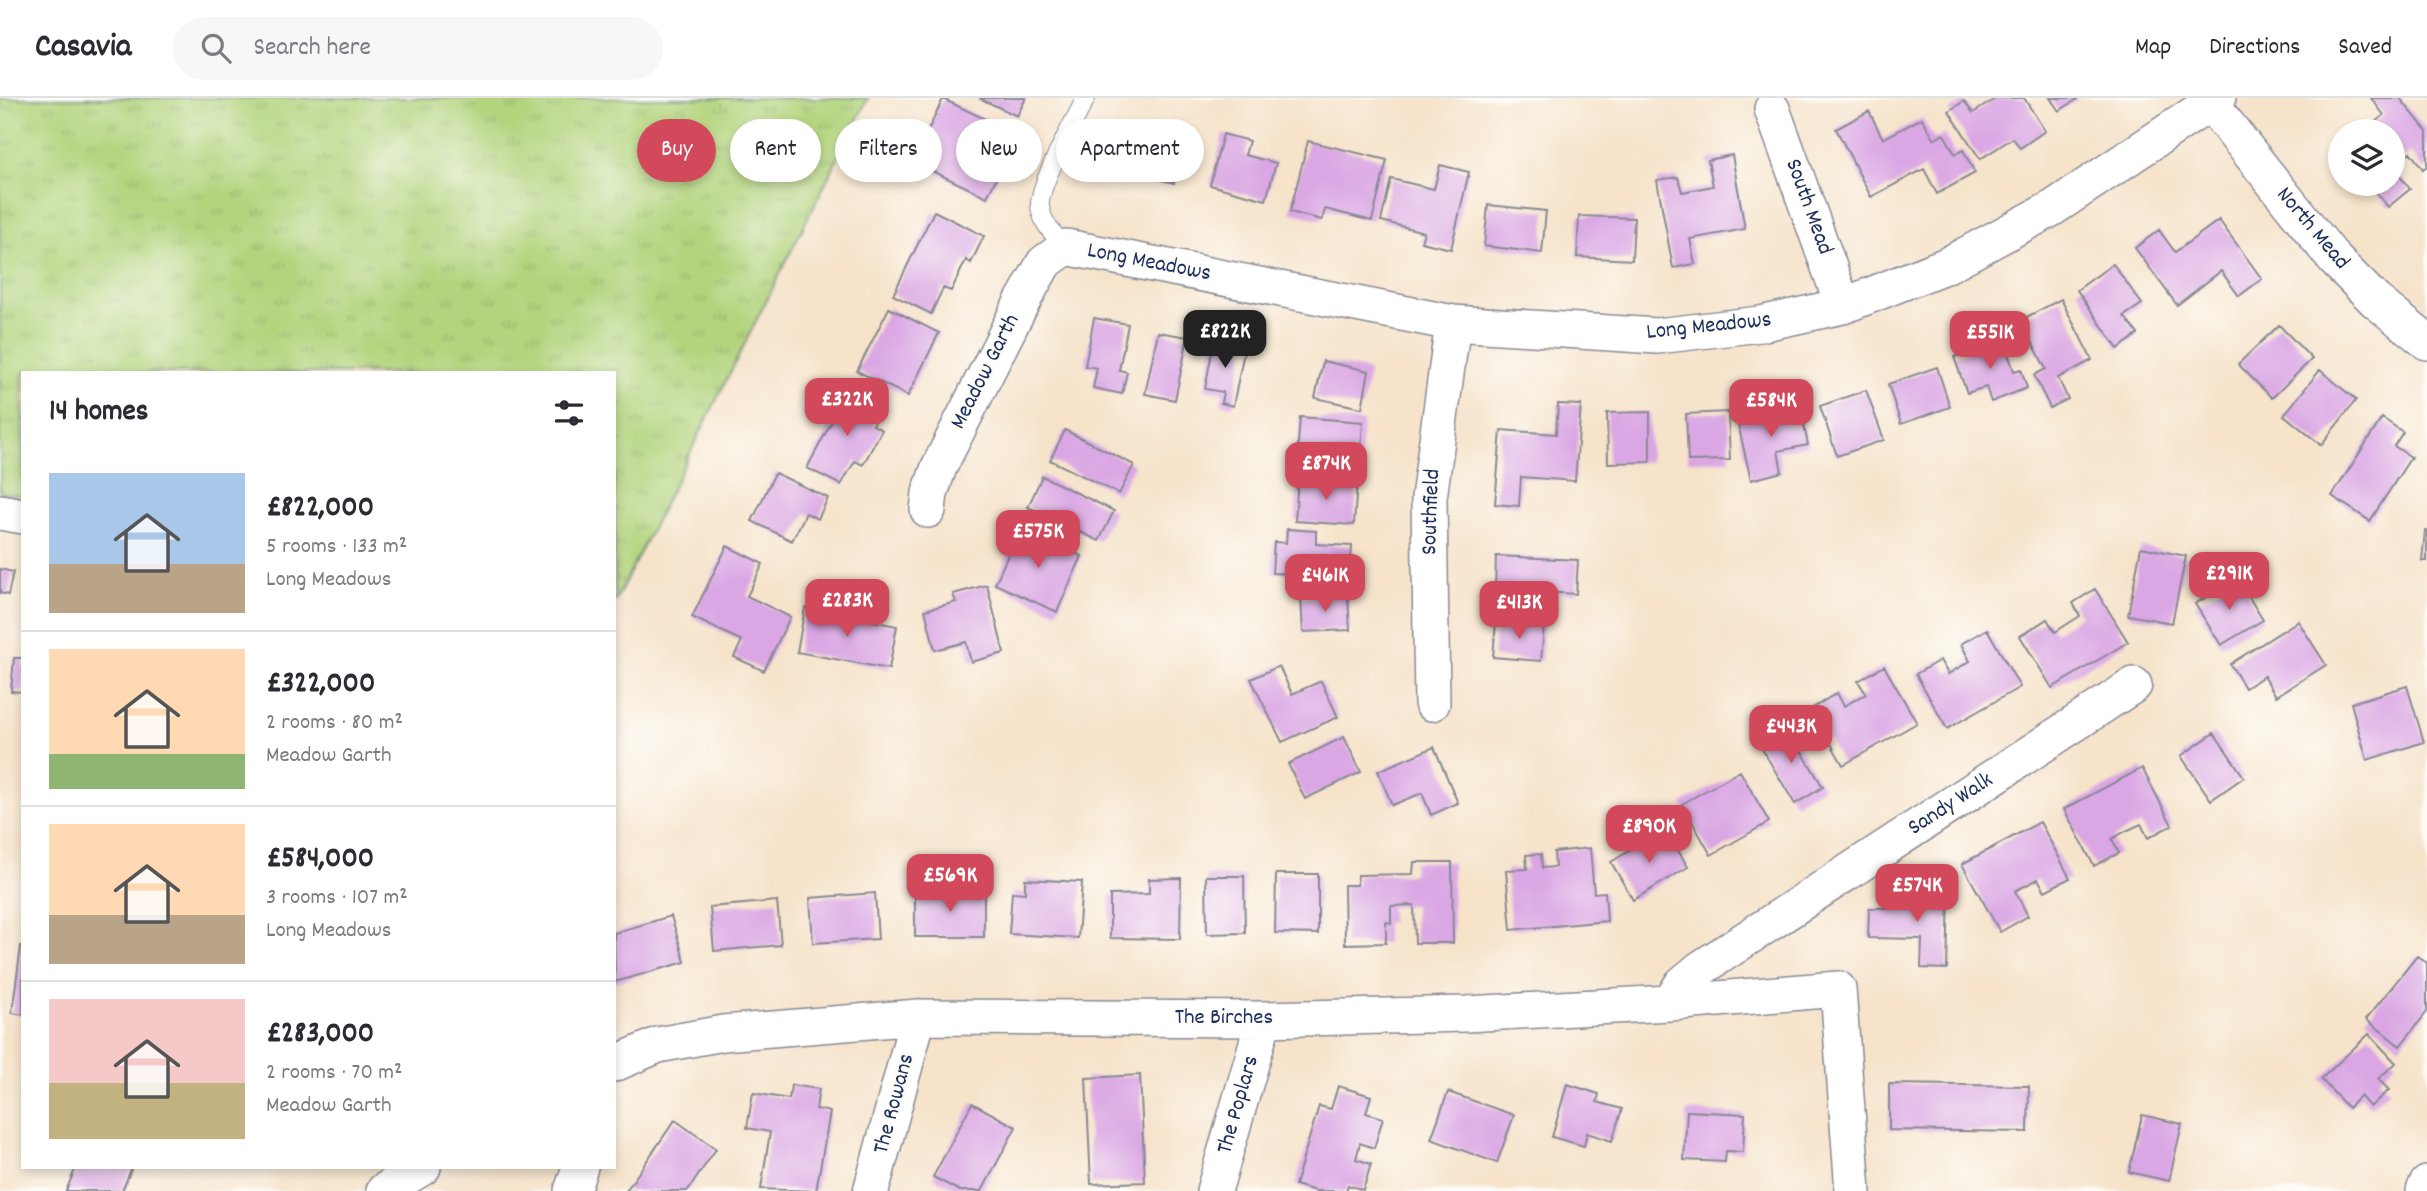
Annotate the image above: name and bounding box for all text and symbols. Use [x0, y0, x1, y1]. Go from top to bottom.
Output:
search box [173, 17, 663, 80]
text: Casavia [35, 25, 131, 72]
icon: search [197, 29, 235, 67]
text: Search here [253, 30, 371, 67]
text: Map [2135, 31, 2171, 65]
text: Directions [2209, 31, 2300, 65]
text: Saved [2338, 31, 2392, 65]
chip: Buy [637, 119, 716, 182]
chip: Rent [730, 119, 821, 182]
chip: Filters [835, 119, 942, 182]
chip: New [956, 119, 1042, 182]
chip: Apartment [1056, 119, 1204, 182]
map controls [2328, 119, 2405, 196]
button: layers [2328, 119, 2405, 196]
street label: South Mead [1775, 154, 1841, 260]
street label: North Mead [2267, 180, 2357, 278]
street label: Long Meadows [1084, 235, 1214, 291]
street label: Long Meadows [1645, 304, 1773, 350]
street label: Meadow Garth [943, 309, 1029, 435]
pin: £822K [1176, 310, 1274, 370]
pin: £551K [1941, 312, 2039, 371]
text: £822K [1199, 316, 1251, 349]
text: £551K [1966, 317, 2014, 350]
pin: £322K [798, 378, 896, 438]
pin: £584K [1722, 380, 1820, 439]
text: £322K [821, 384, 873, 417]
text: £584K [1745, 385, 1797, 418]
text: 14 homes [49, 392, 148, 435]
icon: filters [550, 394, 588, 432]
pin: £874K [1277, 442, 1375, 502]
text: £874K [1301, 448, 1351, 481]
street label: Southfield [1414, 468, 1450, 556]
text: £822,000 [266, 488, 374, 531]
icon: home [105, 501, 189, 585]
pin: £575K [989, 510, 1087, 570]
text: £575K [1012, 516, 1064, 549]
text: 5 rooms · 133 m² [266, 531, 407, 564]
pin: £291K [2180, 552, 2278, 612]
pin: £461K [1276, 554, 1374, 614]
text: £291K [2205, 558, 2253, 591]
text: £461K [1301, 560, 1349, 593]
text: Long Meadows [266, 564, 392, 597]
pin: £283K [798, 580, 896, 639]
pin: £413K [1470, 582, 1568, 641]
text: £283K [821, 585, 873, 618]
text: £413K [1496, 587, 1542, 620]
text: £322,000 [266, 664, 375, 707]
icon: home [105, 677, 189, 761]
pin: £443K [1742, 706, 1840, 765]
text: 2 rooms · 80 m² [266, 707, 403, 740]
text: £443K [1765, 711, 1817, 744]
text: Meadow Garth [266, 740, 391, 773]
street label: Sandy Walk [1902, 765, 2000, 845]
pin: £890K [1600, 806, 1698, 865]
text: £890K [1622, 811, 1676, 844]
text: £584,000 [266, 839, 374, 882]
icon: home [105, 852, 189, 936]
pin: £569K [901, 854, 999, 914]
text: £569K [923, 860, 977, 893]
pin: £574K [1868, 864, 1966, 924]
text: £574K [1891, 870, 1943, 903]
text: 3 rooms · 107 m² [266, 882, 408, 915]
text: Long Meadows [266, 915, 392, 948]
street label: The Birches [1175, 1002, 1273, 1035]
text: £283,000 [266, 1014, 374, 1057]
icon: home [105, 1027, 189, 1111]
street label: The Rowans [866, 1050, 924, 1158]
street label: The Poplars [1209, 1052, 1269, 1158]
text: 2 rooms · 70 m² [266, 1057, 402, 1090]
text: Meadow Garth [266, 1090, 391, 1123]

